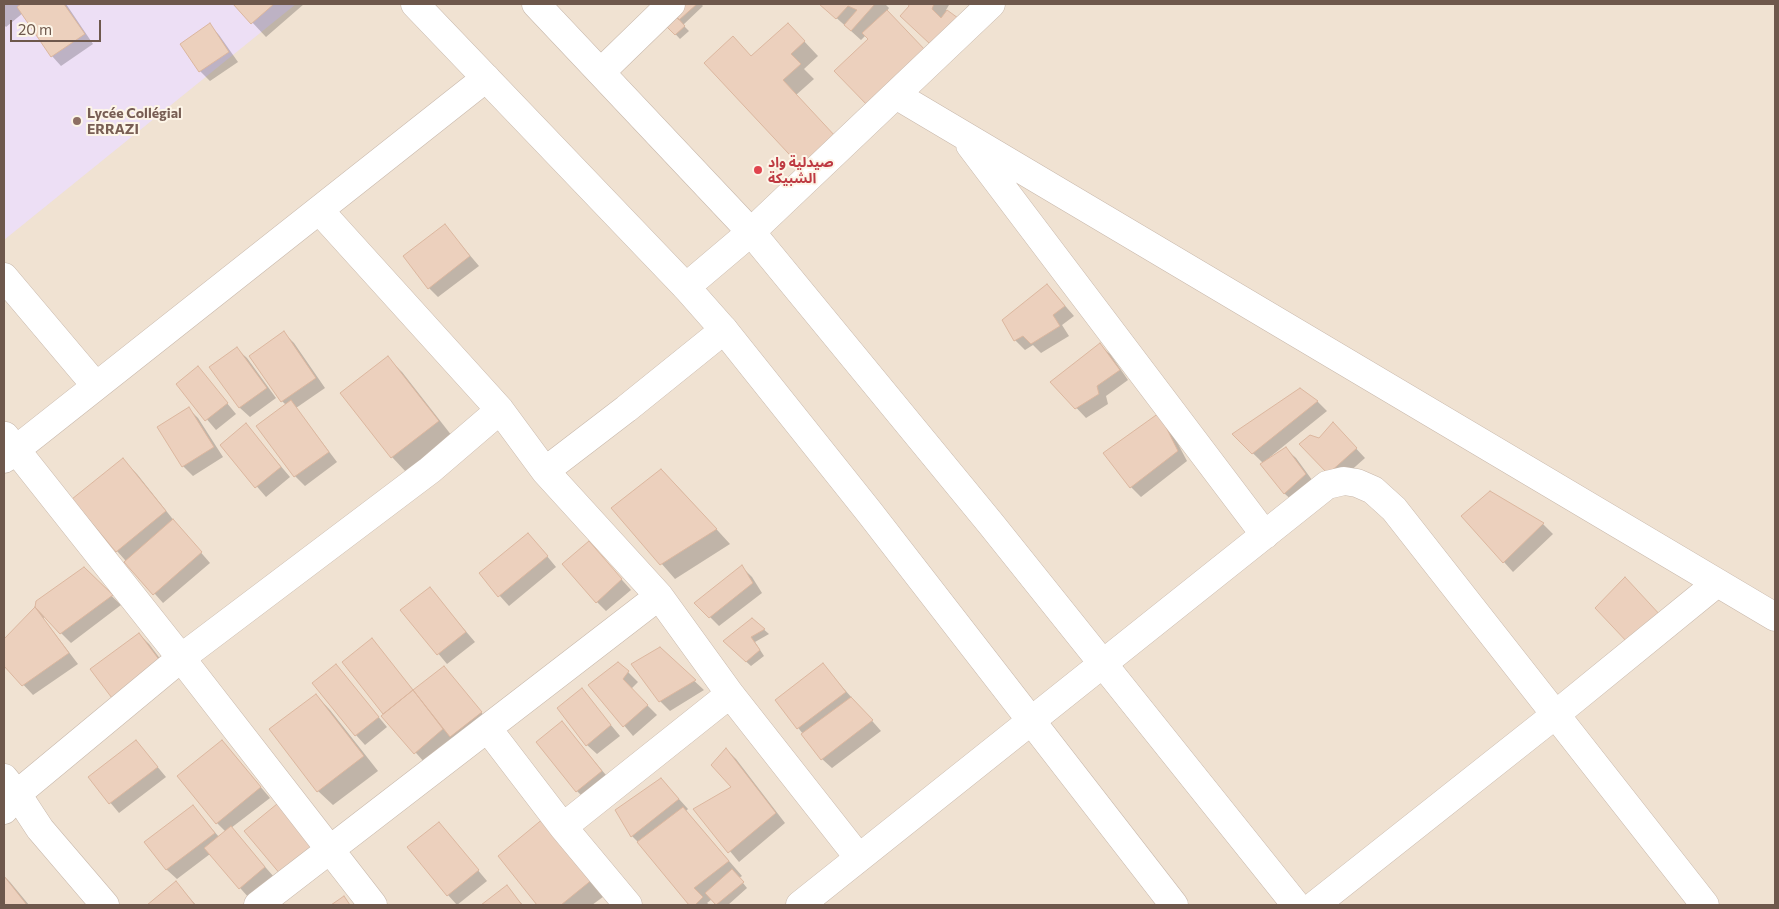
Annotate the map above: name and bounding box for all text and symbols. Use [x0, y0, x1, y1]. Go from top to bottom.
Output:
scale bar [12, 10, 104, 42]
text: 20 m [18, 20, 52, 38]
place label: Lycée Collégial ERRAZI [87, 105, 182, 138]
marker: Lycée Collégial ERRAZI [71, 115, 83, 127]
place label: صيدلية واد الشبيكة [768, 154, 834, 186]
marker: صيدلية واد الشبيكة [752, 164, 764, 176]

